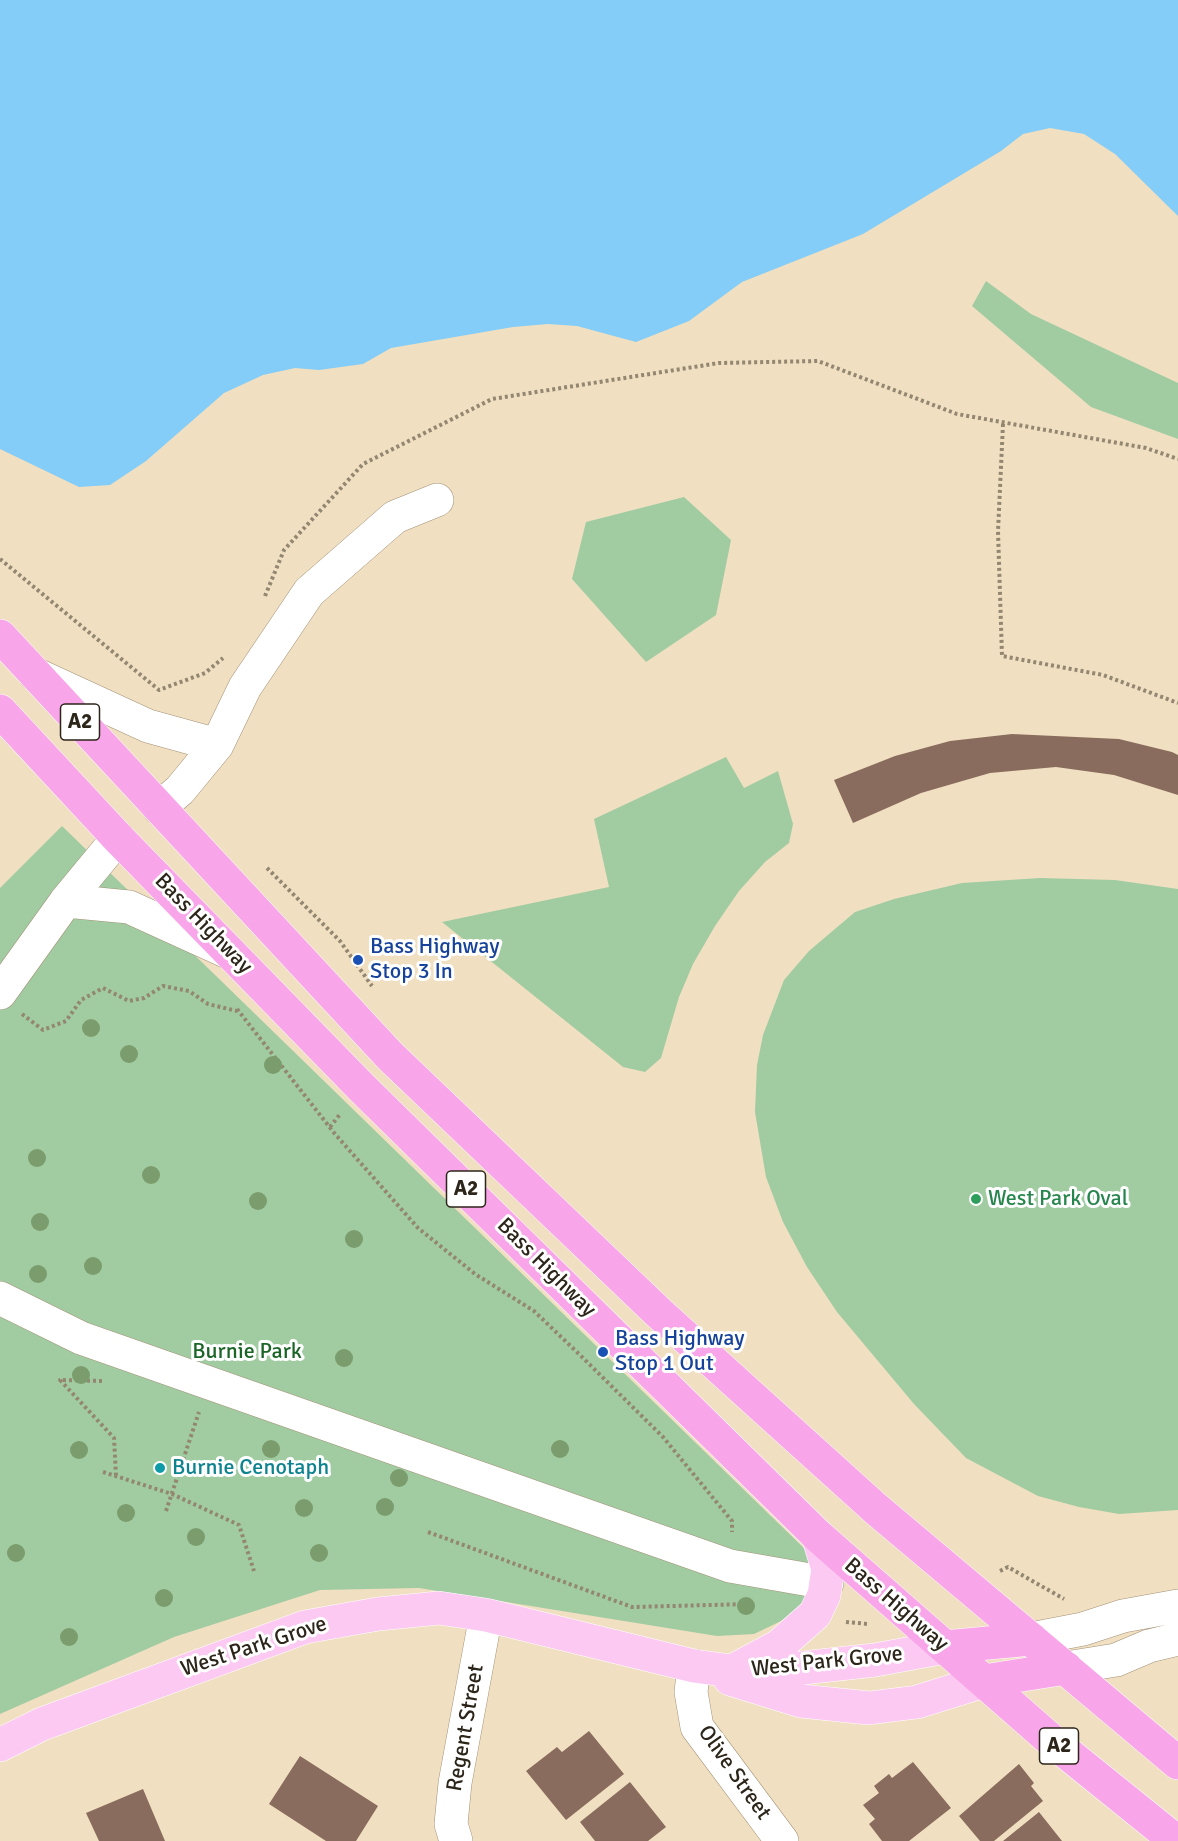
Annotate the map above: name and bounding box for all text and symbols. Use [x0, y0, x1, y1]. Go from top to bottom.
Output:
road number: A2 [60, 704, 100, 740]
street label: Bass Highway [149, 868, 257, 980]
place label: Bass Highway Stop 3 In [370, 934, 499, 986]
marker: Bass Highway Stop 3 In [351, 953, 365, 967]
road number: A2 [446, 1171, 486, 1207]
place label: West Park Oval [988, 1186, 1128, 1212]
marker: West Park Oval [969, 1192, 983, 1206]
street label: Bass Highway [491, 1213, 601, 1323]
place label: Bass Highway Stop 1 Out [615, 1326, 744, 1378]
park label: Burnie Park [192, 1339, 302, 1365]
marker: Bass Highway Stop 1 Out [596, 1345, 610, 1359]
place label: Burnie Cenotaph [172, 1455, 329, 1481]
marker: Burnie Cenotaph [153, 1461, 167, 1475]
street label: Bass Highway [838, 1553, 954, 1657]
street label: West Park Grove [178, 1611, 330, 1683]
street label: West Park Grove [750, 1641, 904, 1683]
street label: Regent Street [442, 1662, 490, 1794]
street label: Olive Street [692, 1721, 776, 1825]
road number: A2 [1040, 1728, 1078, 1764]

